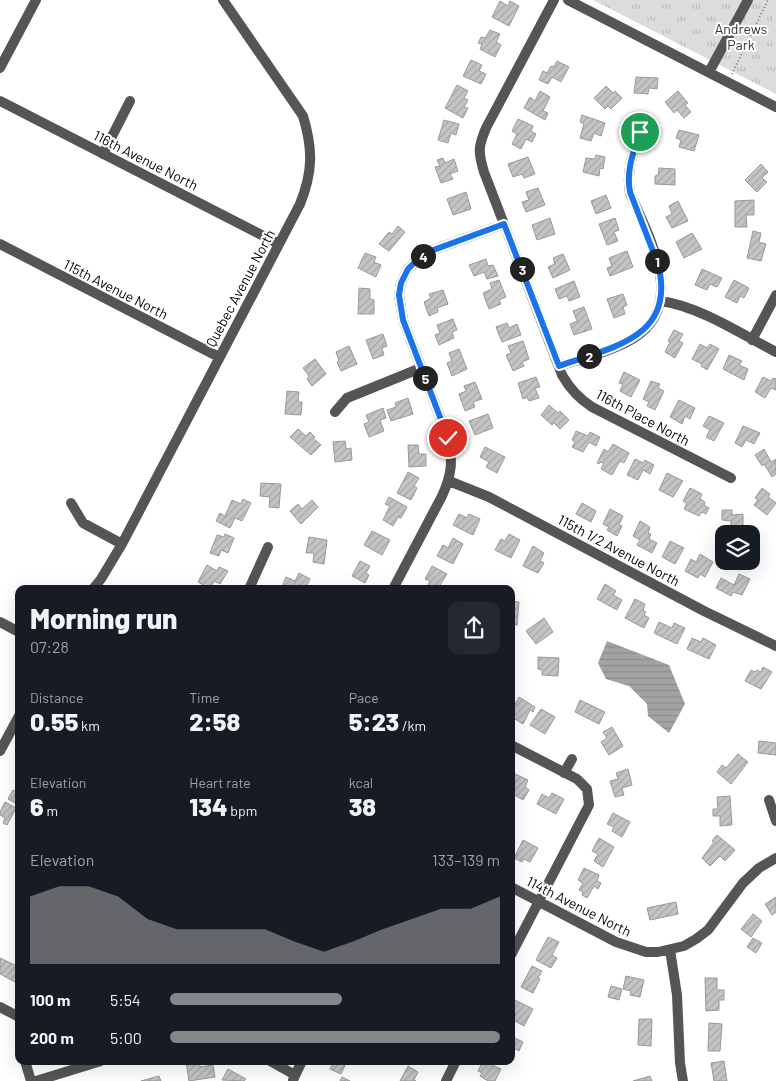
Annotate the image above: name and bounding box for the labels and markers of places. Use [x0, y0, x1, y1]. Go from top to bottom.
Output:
pin [619, 111, 661, 153]
pin: 4 [410, 244, 436, 268]
pin: 1 [644, 248, 670, 274]
pin: 3 [510, 256, 534, 282]
pin: 2 [576, 344, 602, 368]
pin: 5 [412, 366, 438, 390]
pin [427, 417, 469, 459]

